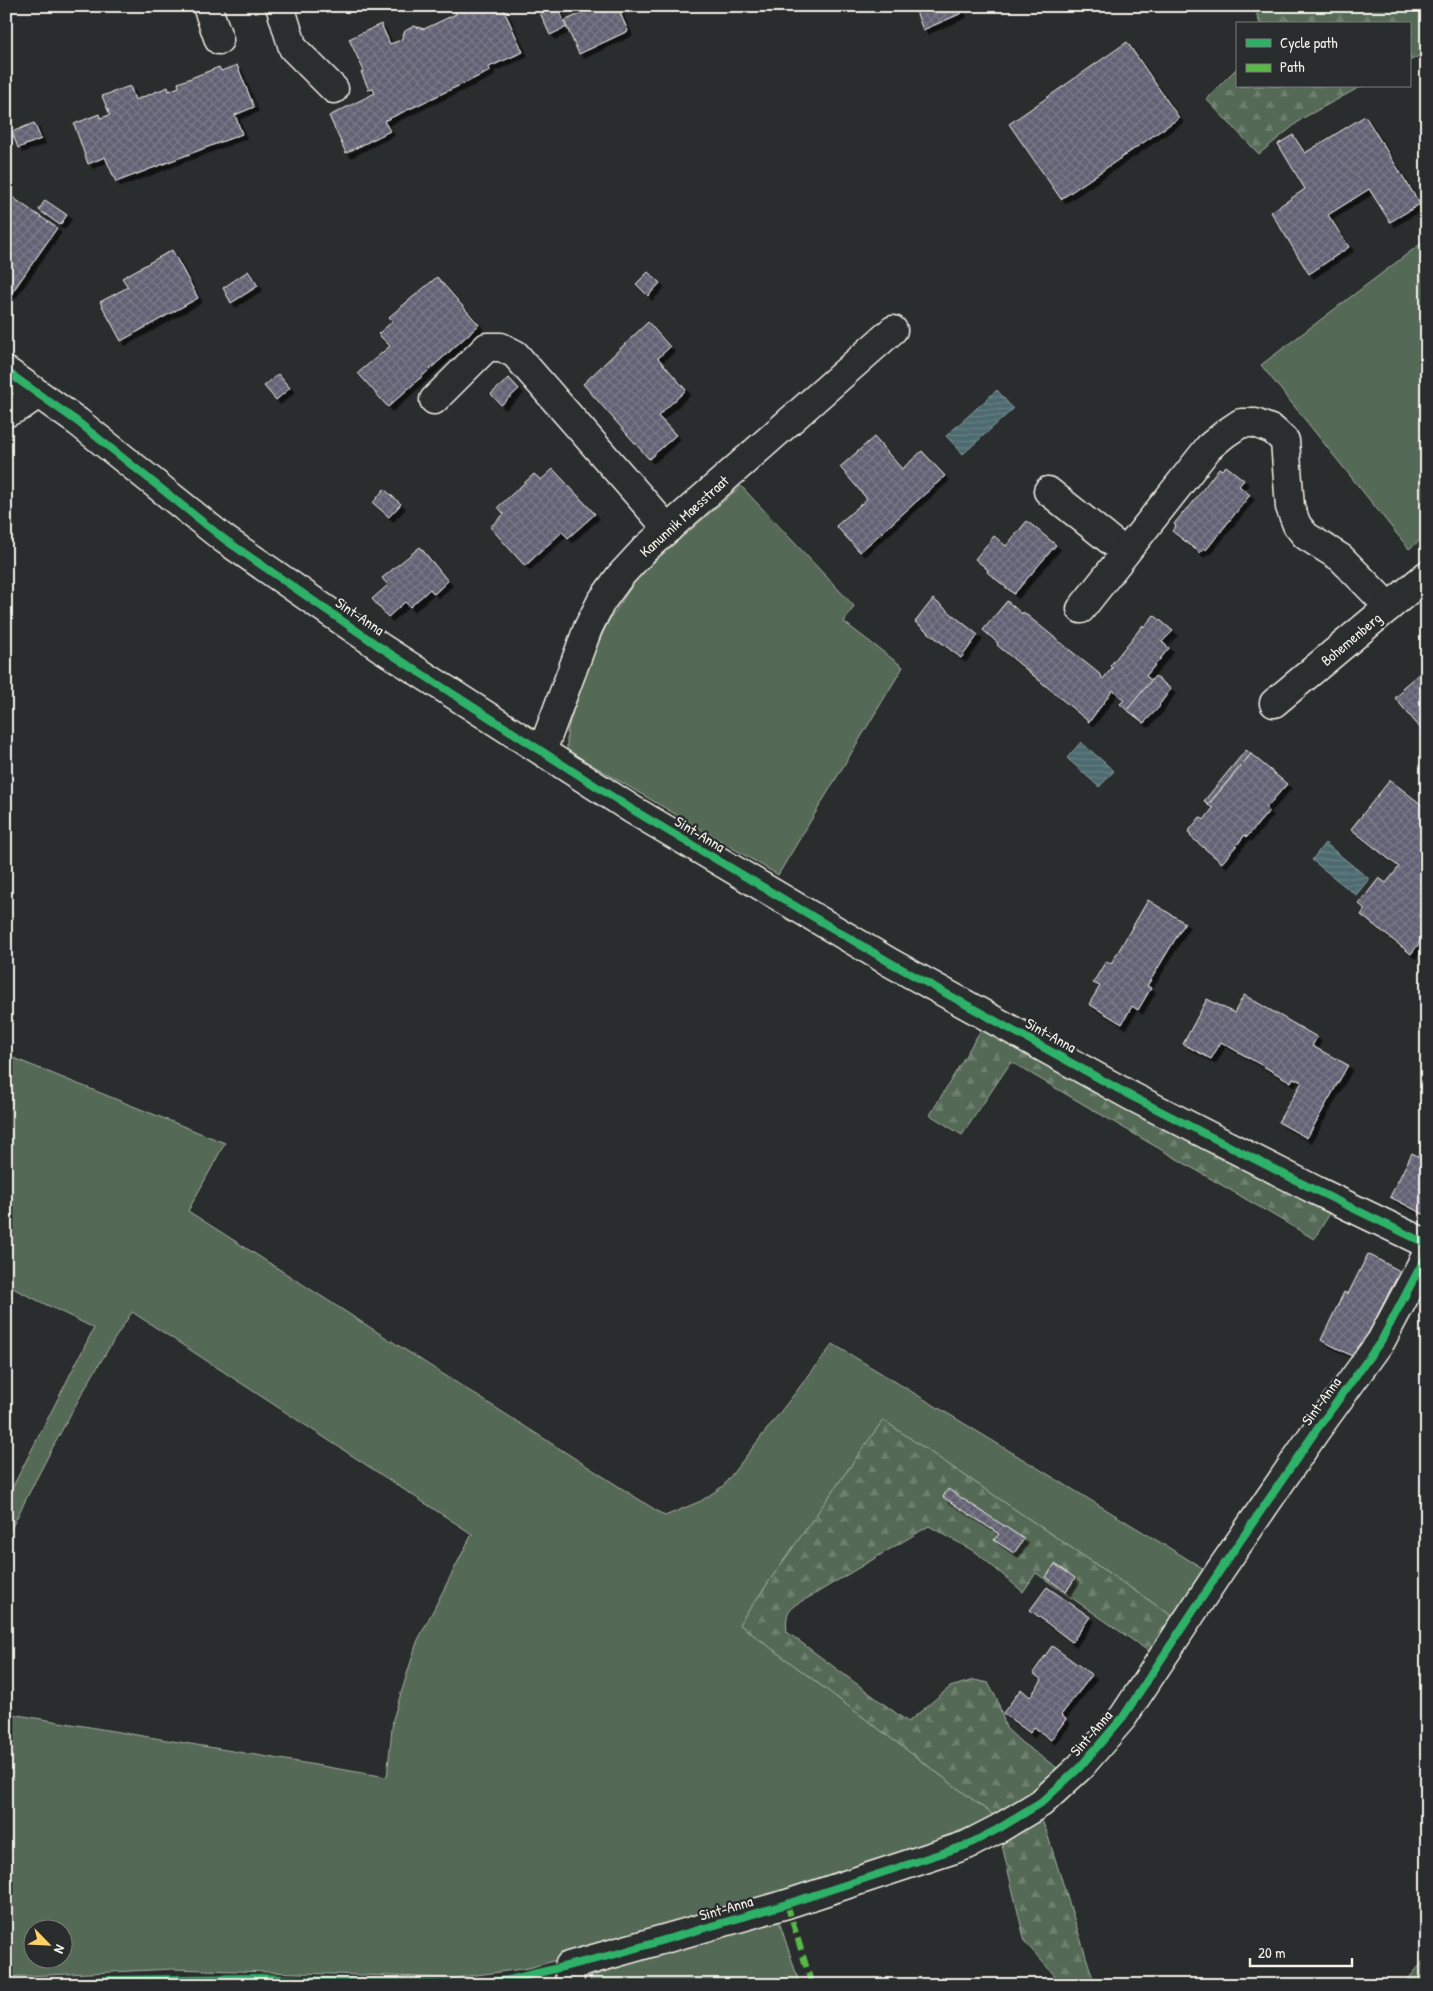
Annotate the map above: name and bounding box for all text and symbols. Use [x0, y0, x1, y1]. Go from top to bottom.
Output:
legend [1236, 22, 1410, 88]
text: Cycle path [1280, 32, 1338, 53]
text: Path [1280, 56, 1305, 77]
street label: Kanunnik Maesstraat [635, 470, 734, 562]
street label: Sint-Anna [331, 592, 389, 640]
street label: Bohemenberg [1316, 607, 1386, 671]
street label: Sint-Anna [671, 811, 729, 857]
street label: Sint-Anna [1022, 1012, 1080, 1058]
street label: Sint-Anna [1296, 1372, 1346, 1429]
street label: Sint-Anna [1065, 1705, 1117, 1761]
street label: Sint-Anna [697, 1890, 755, 1926]
north arrow [22, 1918, 72, 1968]
scale bar [1250, 1936, 1353, 1968]
text: N [50, 1942, 71, 1957]
text: 20 m [1258, 1942, 1285, 1963]

